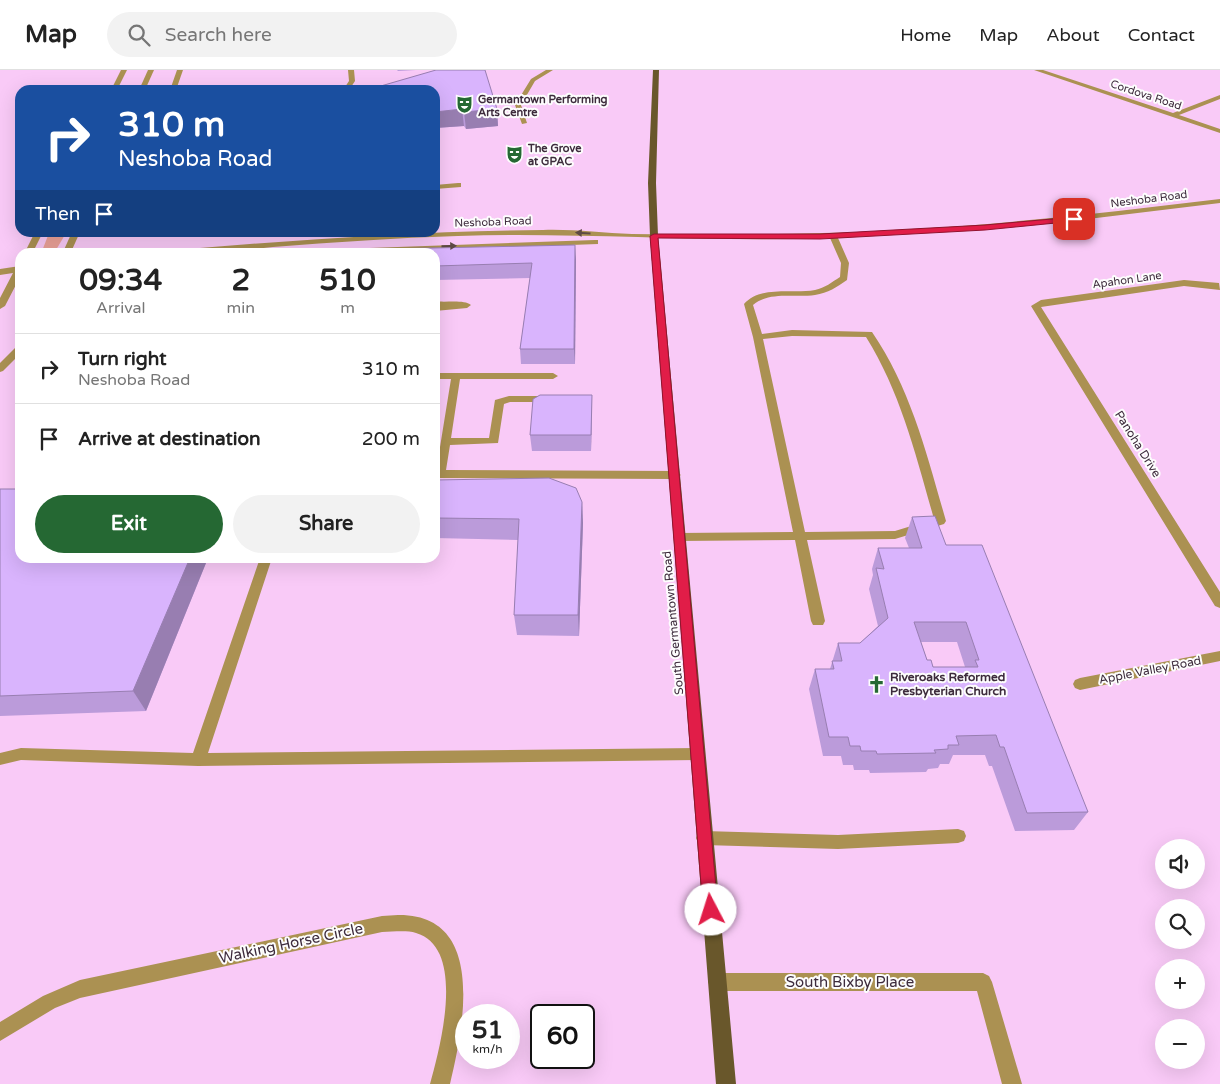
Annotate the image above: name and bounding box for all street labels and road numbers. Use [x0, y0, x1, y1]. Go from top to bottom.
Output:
street label: Cordova Road [1109, 77, 1183, 113]
street label: Neshoba Road [1110, 188, 1188, 210]
street label: Neshoba Road [454, 214, 532, 230]
street label: Apahon Lane [1092, 269, 1162, 291]
street label: Panoha Drive [1112, 408, 1164, 480]
street label: South Germantown Road [660, 551, 686, 695]
street label: Apple Valley Road [1098, 653, 1202, 687]
street label: Walking Horse Circle [217, 919, 365, 967]
street label: South Bixby Place [786, 973, 914, 991]

